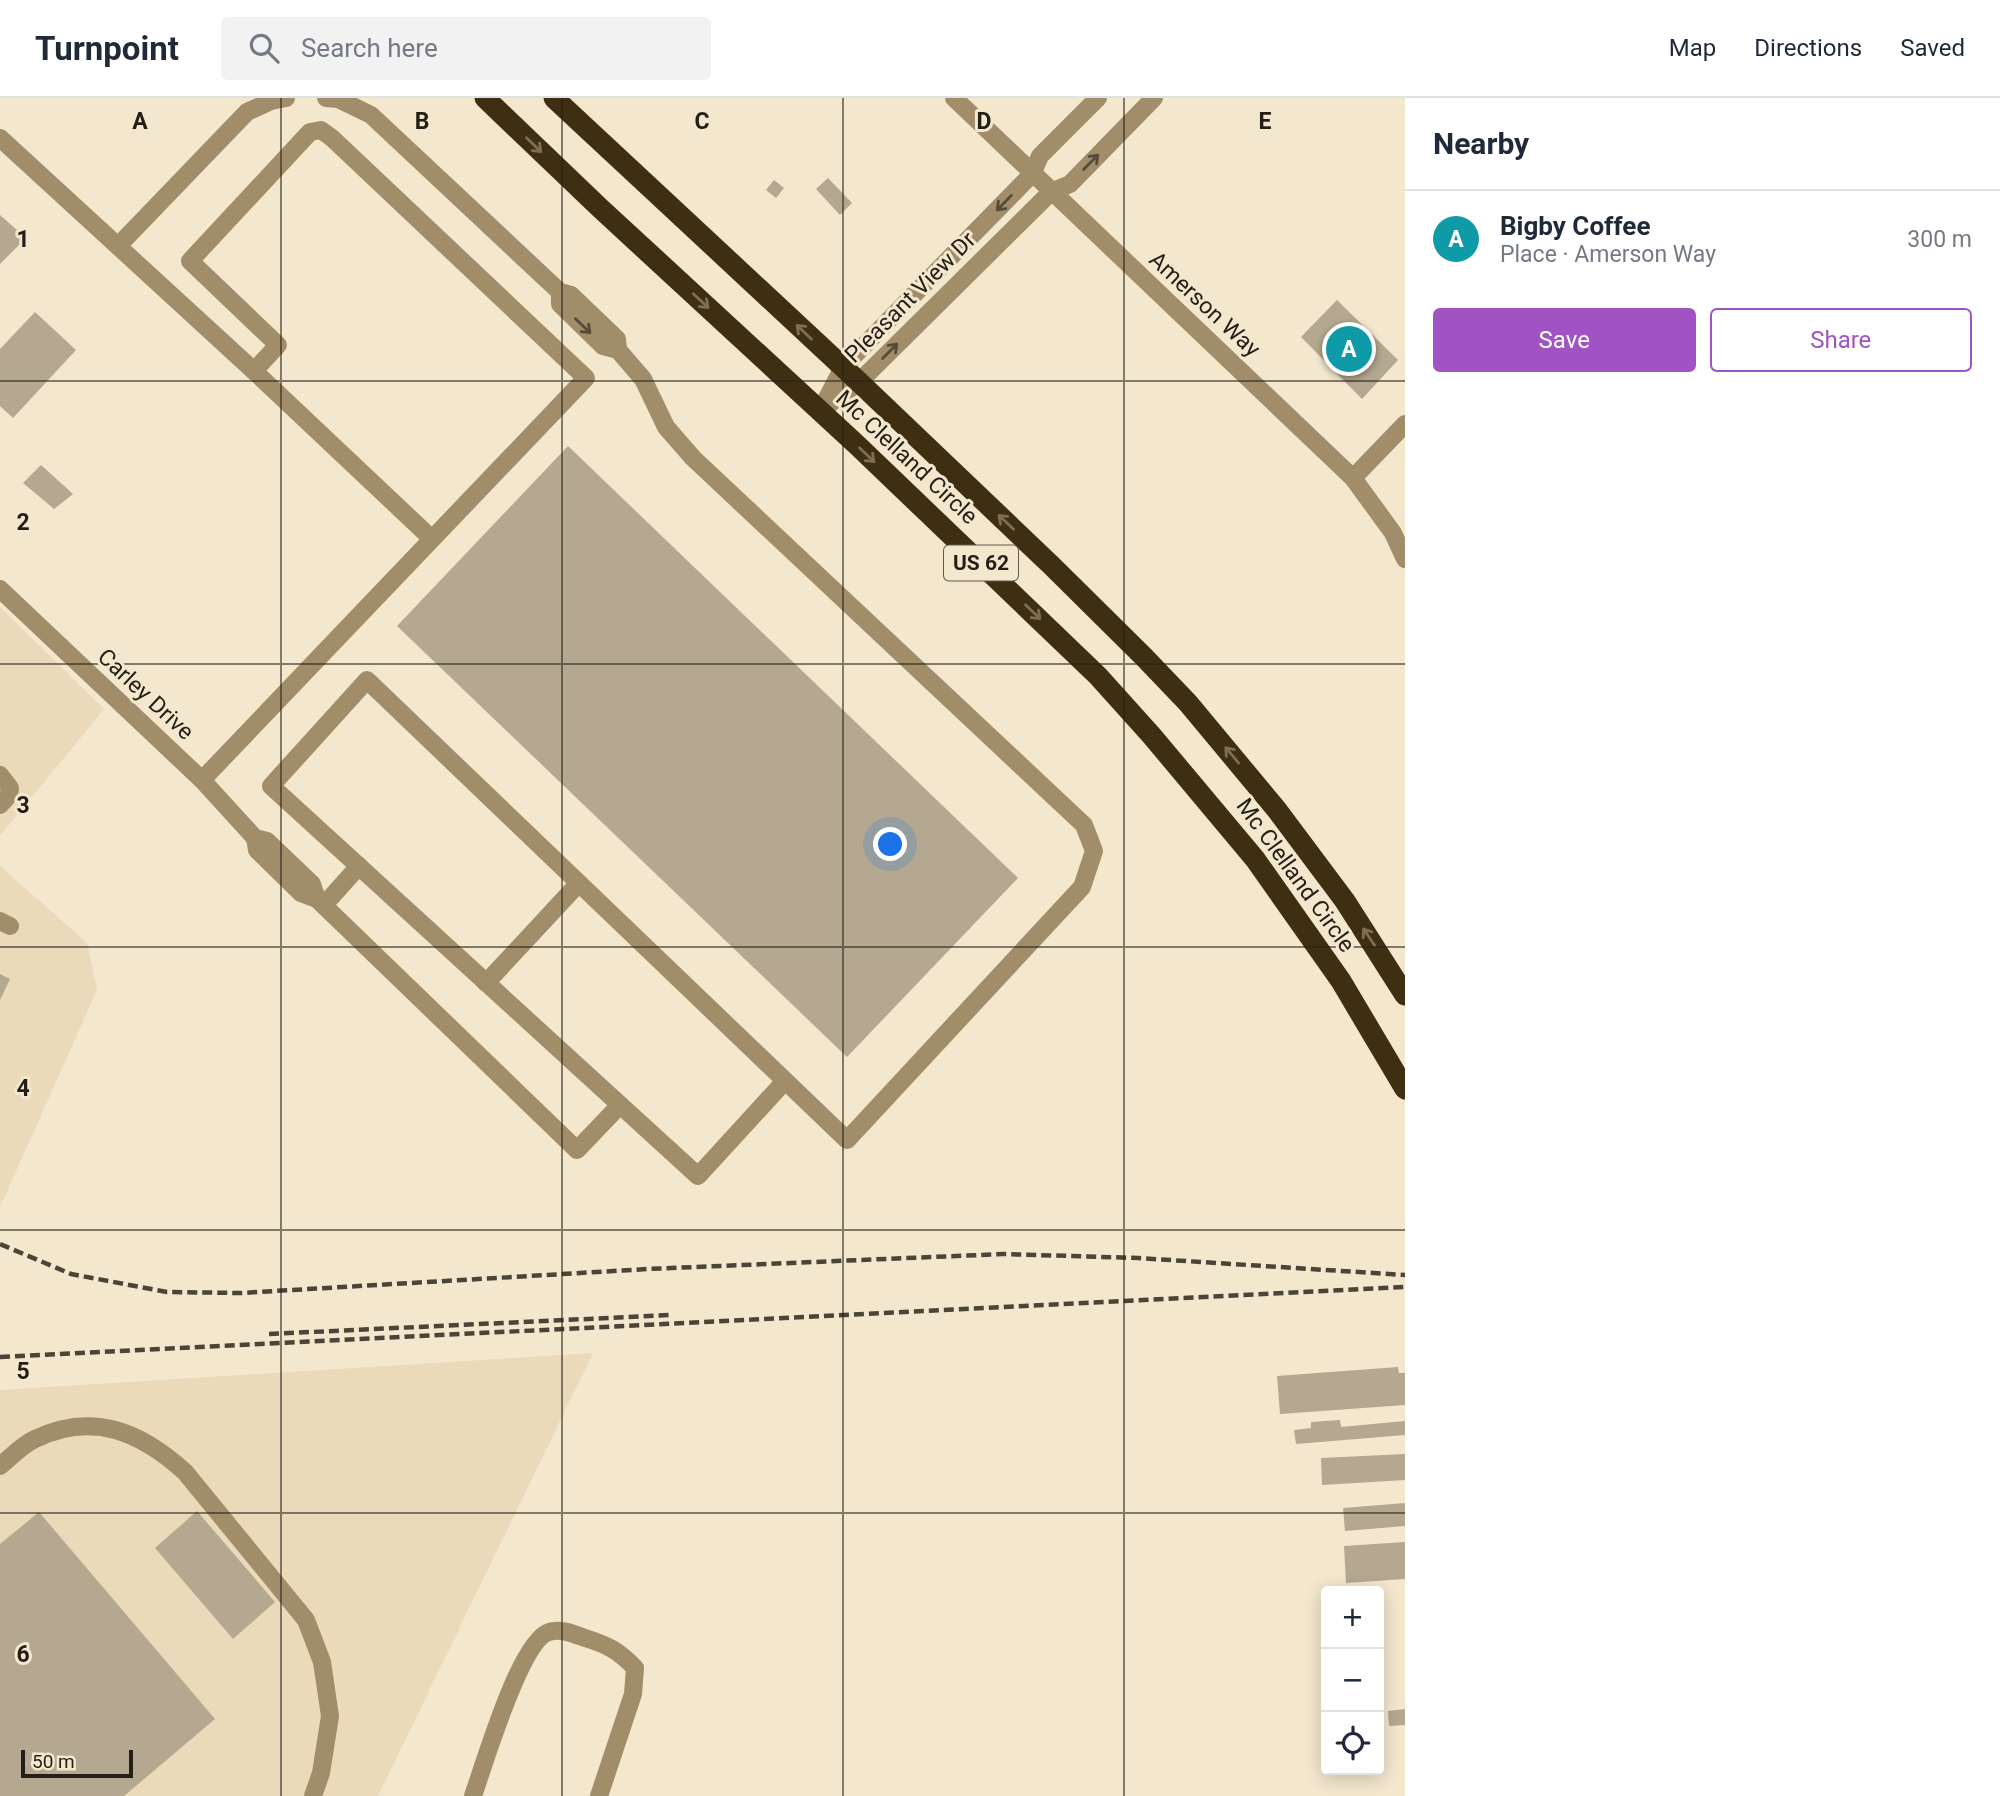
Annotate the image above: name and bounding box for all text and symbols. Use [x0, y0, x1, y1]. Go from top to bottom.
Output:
search box [221, 17, 711, 80]
text: Turnpoint [35, 29, 179, 68]
icon: search [245, 29, 283, 67]
text: Search here [301, 33, 438, 63]
text: Map [1669, 34, 1716, 62]
text: Directions [1754, 34, 1862, 62]
text: Saved [1900, 34, 1965, 62]
text: A [132, 108, 148, 135]
text: B [415, 108, 429, 135]
text: C [694, 108, 710, 135]
text: D [977, 108, 991, 135]
text: E [1259, 108, 1272, 135]
text: Nearby [1433, 126, 1529, 161]
one-way arrow [526, 137, 543, 154]
one-way arrow [1082, 154, 1099, 171]
one-way arrow [995, 194, 1012, 211]
text: Bigby Coffee [1500, 211, 1650, 241]
text: 1 [16, 226, 30, 253]
street label: Pleasant View Dr [839, 226, 981, 368]
text: A [1448, 226, 1464, 253]
text: 300 m [1907, 226, 1972, 253]
text: Place · Amerson Way [1500, 241, 1716, 268]
street label: Amerson Way [1144, 246, 1266, 363]
one-way arrow [692, 292, 709, 309]
button: Save [1433, 308, 1696, 372]
button: Share [1710, 308, 1972, 372]
one-way arrow [574, 318, 592, 334]
one-way arrow [796, 323, 813, 340]
pin: A [1326, 323, 1372, 375]
one-way arrow [882, 343, 899, 360]
street label: Mc Clelland Circle [830, 385, 983, 530]
one-way arrow [858, 447, 875, 464]
text: 2 [16, 509, 30, 536]
one-way arrow [997, 513, 1014, 530]
road number: US 62 [944, 546, 1018, 580]
one-way arrow [1024, 603, 1041, 620]
street label: Carley Drive [92, 643, 199, 746]
one-way arrow [1224, 746, 1240, 764]
text: 3 [16, 792, 30, 819]
street label: Mc Clelland Circle [1231, 793, 1360, 958]
your location [873, 827, 907, 861]
one-way arrow [1361, 928, 1376, 947]
text: 4 [16, 1075, 30, 1102]
text: 5 [16, 1358, 30, 1385]
map controls [1321, 1586, 1384, 1775]
button: + [1321, 1586, 1384, 1649]
text: 6 [16, 1641, 30, 1668]
button: − [1321, 1649, 1384, 1712]
button: locate [1321, 1712, 1384, 1775]
scale bar [21, 1747, 133, 1779]
text: 50 m [32, 1750, 75, 1773]

